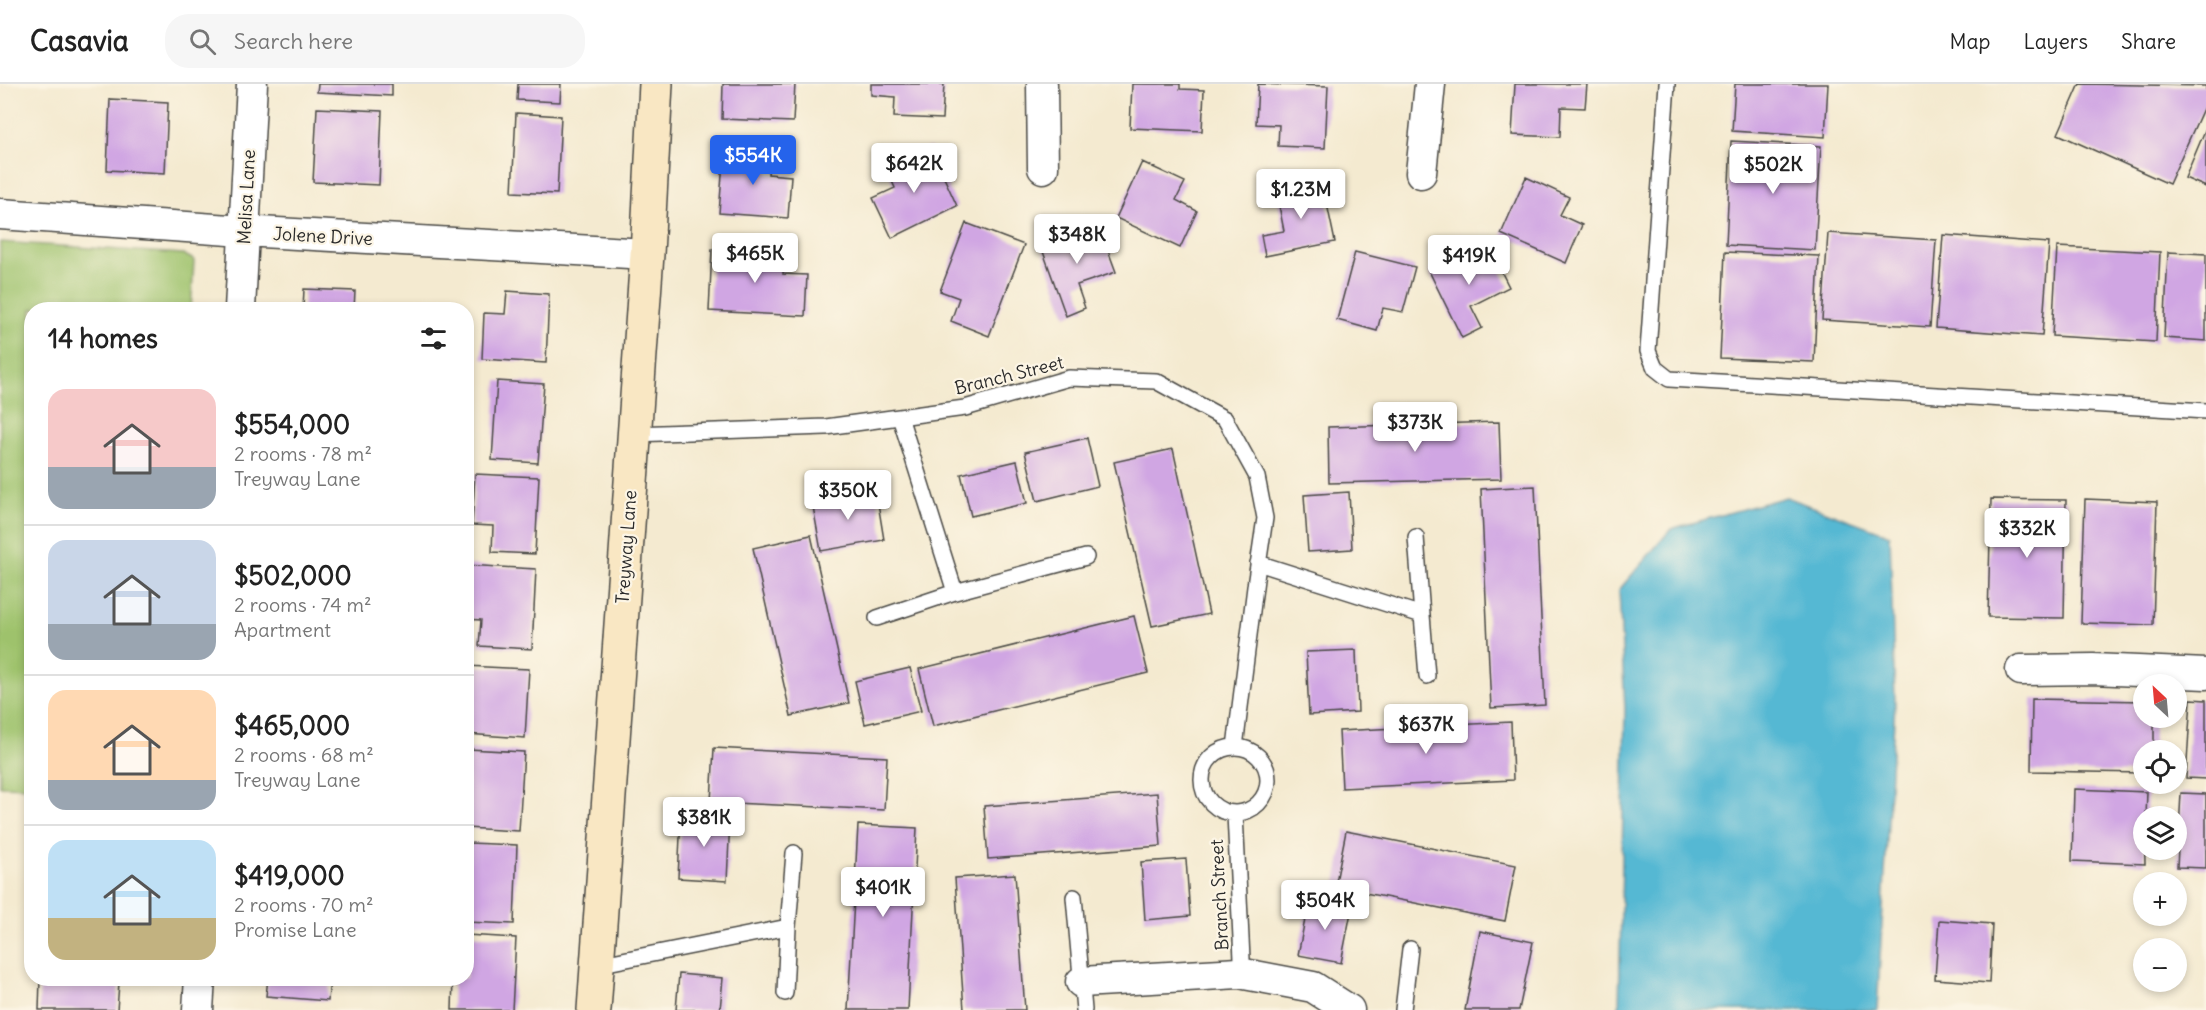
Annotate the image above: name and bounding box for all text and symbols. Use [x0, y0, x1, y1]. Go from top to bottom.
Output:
search box [165, 14, 585, 68]
text: Casavia [30, 23, 129, 59]
icon: search [186, 25, 219, 58]
text: Search here [234, 27, 353, 55]
text: Map [1950, 28, 1990, 55]
text: Layers [2023, 28, 2088, 55]
text: Share [2121, 28, 2176, 55]
pin: $554K [711, 135, 795, 186]
text: $554K [724, 142, 782, 167]
pin: $642K [872, 143, 956, 194]
pin: $502K [1731, 144, 1815, 195]
street label: Melisa Lane [232, 149, 260, 245]
text: $642K [885, 150, 943, 175]
text: $502K [1743, 151, 1803, 176]
pin: $1.23M [1252, 169, 1350, 220]
text: $1.23M [1270, 176, 1332, 201]
pin: $348K [1035, 214, 1119, 265]
text: $348K [1048, 221, 1106, 246]
street label: Jolene Drive [272, 222, 374, 250]
pin: $465K [713, 233, 797, 284]
pin: $419K [1427, 235, 1511, 286]
text: $465K [726, 240, 784, 265]
text: $419K [1442, 242, 1496, 267]
text: 14 homes [48, 322, 158, 355]
icon: filters [417, 322, 450, 355]
street label: Branch Street [952, 350, 1066, 400]
pin: $373K [1373, 402, 1457, 453]
text: $554,000 [234, 408, 350, 441]
text: $373K [1387, 409, 1443, 434]
icon: home [96, 413, 168, 485]
text: 2 rooms · 78 m² [234, 441, 372, 466]
text: Treyway Lane [234, 466, 360, 491]
pin: $350K [806, 470, 890, 521]
text: $350K [818, 477, 878, 502]
street label: Treyway Lane [611, 489, 641, 605]
pin: $332K [1985, 508, 2069, 559]
text: $332K [1998, 515, 2056, 540]
text: $502,000 [234, 559, 352, 592]
icon: home [96, 564, 168, 636]
text: 2 rooms · 74 m² [234, 592, 371, 617]
text: Apartment [234, 617, 331, 642]
north arrow [2133, 674, 2187, 728]
map controls [2133, 674, 2187, 992]
pin: $637K [1384, 704, 1468, 755]
text: $465,000 [234, 709, 350, 742]
text: $637K [1398, 711, 1454, 736]
icon: home [96, 714, 168, 786]
button: locate [2133, 740, 2187, 794]
text: 2 rooms · 68 m² [234, 742, 374, 767]
text: Treyway Lane [234, 767, 360, 792]
pin: $381K [662, 797, 746, 848]
text: $381K [677, 804, 731, 829]
button: layers [2133, 806, 2187, 860]
street label: Branch Street [1205, 839, 1233, 951]
text: $419,000 [234, 859, 345, 892]
icon: home [96, 864, 168, 936]
pin: $401K [841, 867, 925, 918]
button: + [2133, 872, 2187, 926]
text: $401K [855, 874, 911, 899]
pin: $504K [1283, 880, 1367, 931]
text: $504K [1295, 887, 1355, 912]
text: 2 rooms · 70 m² [234, 892, 374, 917]
text: Promise Lane [234, 917, 356, 942]
button: − [2133, 938, 2187, 992]

